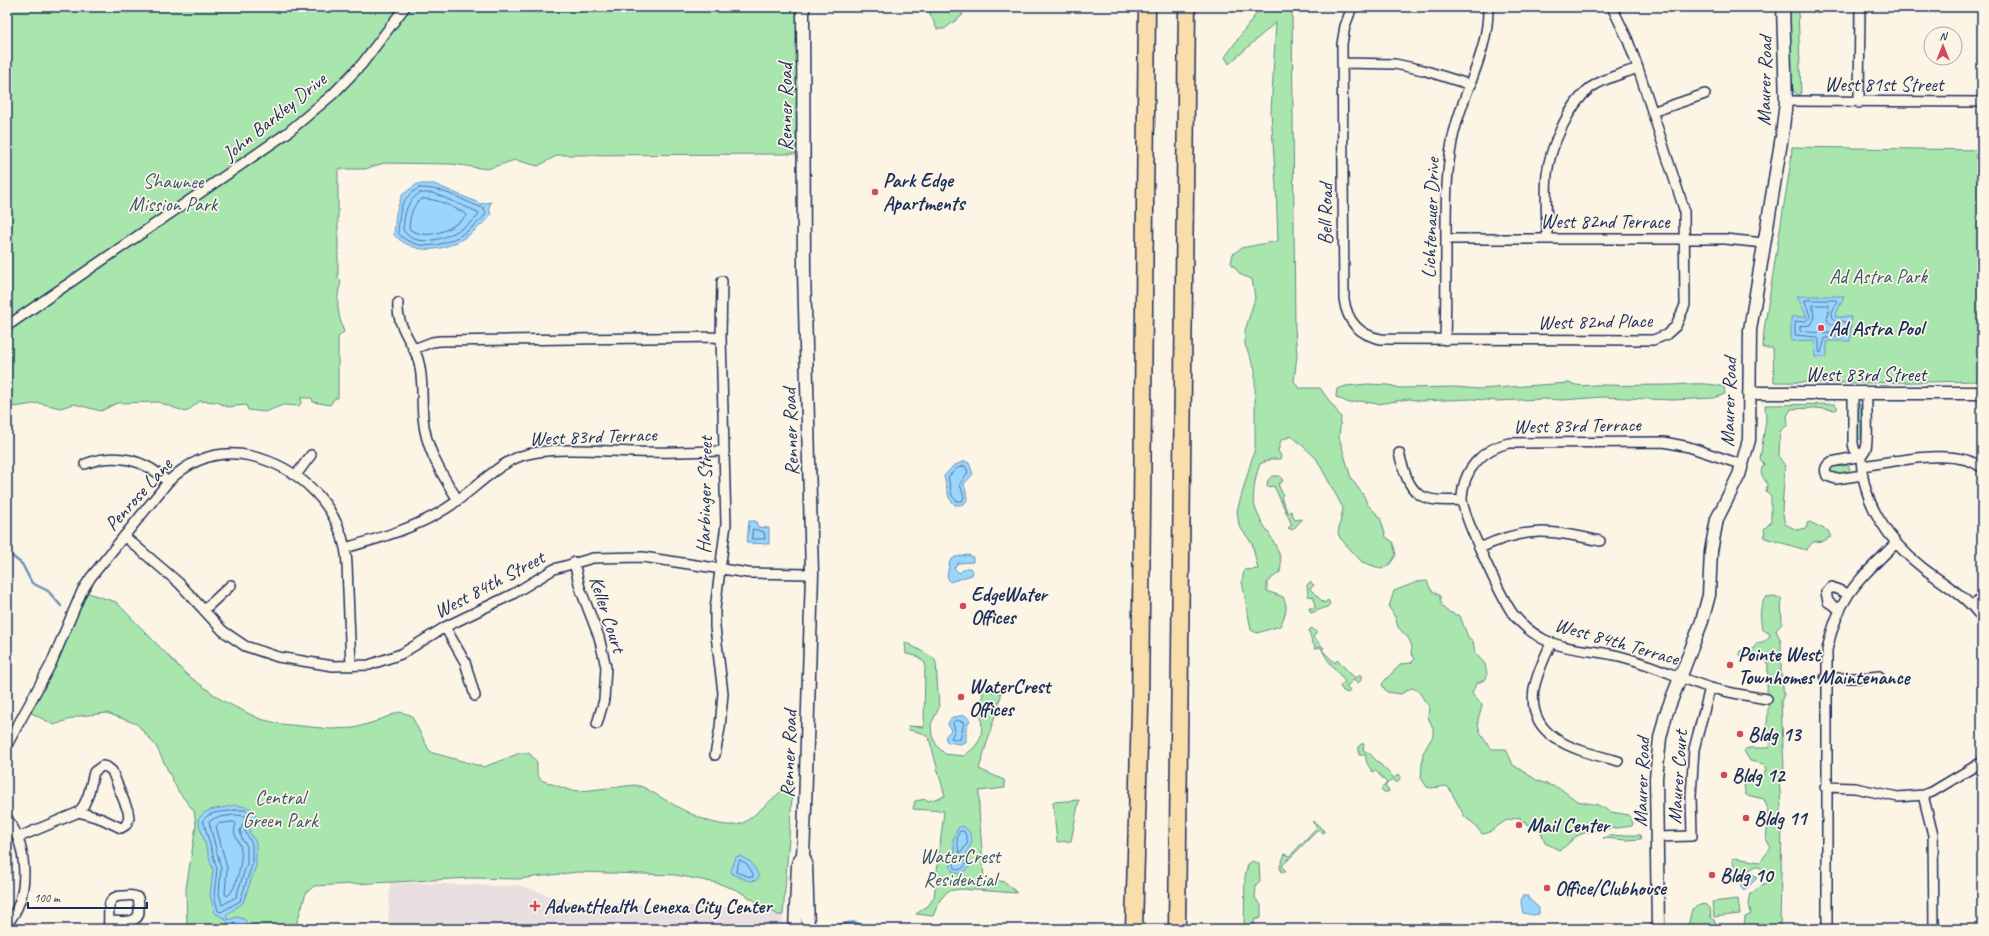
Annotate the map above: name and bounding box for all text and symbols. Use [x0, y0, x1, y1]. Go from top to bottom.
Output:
north arrow [1923, 26, 1963, 66]
text: N [1940, 29, 1949, 43]
street label: Maurer Road [1751, 33, 1778, 126]
street label: Renner Road [773, 60, 798, 151]
street label: John Barkley Drive [217, 66, 332, 166]
street label: West 81st Street [1825, 72, 1946, 97]
street label: Lichtenauer Drive [1416, 156, 1445, 279]
place label: Park Edge Apartments [883, 168, 966, 216]
park label: Shawnee Mission Park [129, 169, 219, 217]
street label: Bell Road [1313, 180, 1338, 245]
marker: Park Edge Apartments [870, 187, 880, 197]
street label: West 82nd Terrace [1541, 209, 1671, 234]
park label: Ad Astra Park [1829, 264, 1929, 289]
street label: West 82nd Place [1538, 308, 1654, 335]
place label: Ad Astra Pool [1829, 316, 1927, 341]
marker: Ad Astra Pool [1816, 323, 1826, 333]
street label: Maurer Road [1714, 354, 1743, 447]
street label: West 83rd Street [1806, 362, 1929, 387]
street label: Renner Road [776, 385, 805, 476]
street label: West 83rd Terrace [1513, 412, 1642, 439]
street label: West 83rd Terrace [529, 422, 658, 451]
street label: Harbinger Street [691, 434, 718, 554]
street label: Penrose Lane [99, 452, 179, 536]
street label: West 84th Street [430, 544, 551, 624]
street label: Keller Court [583, 573, 632, 658]
place label: EdgeWater Offices [971, 582, 1050, 630]
marker: EdgeWater Offices [958, 601, 968, 611]
street label: West 84th Terrace [1552, 612, 1683, 672]
place label: Pointe West Townhomes Maintenance [1738, 642, 1911, 690]
marker: Pointe West Townhomes Maintenance [1725, 660, 1735, 670]
place label: WaterCrest Offices [969, 674, 1053, 722]
marker: WaterCrest Offices [956, 692, 966, 702]
street label: Renner Road [774, 707, 803, 798]
place label: Bldg 13 [1748, 722, 1802, 747]
street label: Maurer Court [1662, 727, 1693, 825]
marker: Bldg 13 [1735, 729, 1745, 739]
street label: Maurer Road [1627, 734, 1656, 827]
place label: Bldg 12 [1732, 763, 1786, 788]
marker: Bldg 12 [1719, 770, 1729, 780]
park label: Central Green Park [243, 785, 319, 833]
place label: Bldg 11 [1754, 806, 1808, 831]
place label: Mail Center [1527, 813, 1612, 838]
marker: Bldg 11 [1741, 813, 1751, 823]
marker: Mail Center [1514, 820, 1524, 830]
park label: WaterCrest Residential [920, 844, 1002, 892]
place label: Bldg 10 [1720, 863, 1774, 888]
marker: Bldg 10 [1707, 870, 1717, 880]
place label: Office/Clubhouse [1555, 876, 1668, 901]
marker: Office/Clubhouse [1542, 883, 1552, 893]
scale bar [28, 884, 147, 910]
text: 100 m [34, 890, 61, 906]
place label: AdventHealth Lenexa City Center [544, 894, 774, 920]
marker: AdventHealth Lenexa City Center [529, 900, 541, 912]

